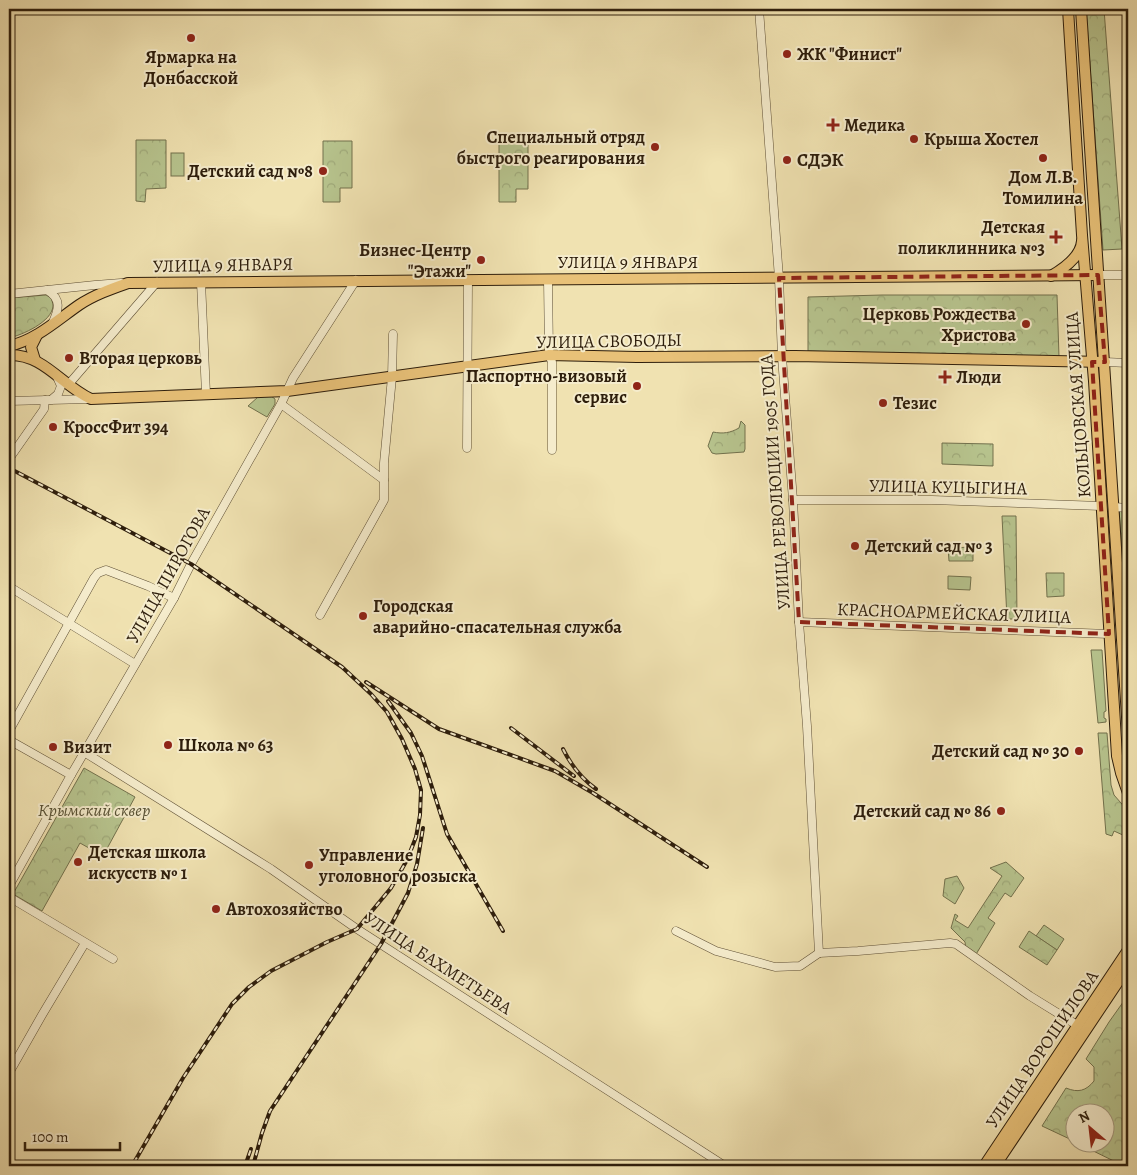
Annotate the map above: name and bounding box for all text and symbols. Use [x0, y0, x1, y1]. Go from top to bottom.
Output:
marker: Ярмарка на Донбасской [185, 32, 197, 44]
place label: ЖК "Финист" [797, 42, 902, 66]
place label: Ярмарка на Донбасской [144, 45, 239, 90]
marker: ЖК "Финист" [781, 48, 793, 60]
place label: Медика [844, 113, 906, 137]
marker: Медика [826, 118, 840, 132]
place label: Специальный отряд быстрого реагирования [457, 125, 645, 170]
place label: Крыша Хостел [924, 127, 1039, 151]
marker: Крыша Хостел [908, 133, 920, 145]
marker: Специальный отряд быстрого реагирования [649, 141, 661, 153]
place label: СДЭК [797, 148, 844, 172]
marker: Дом Л.В. Томилина [1037, 152, 1049, 164]
marker: СДЭК [781, 154, 793, 166]
place label: Детский сад №8 [187, 159, 313, 183]
marker: Детский сад №8 [317, 165, 329, 177]
place label: Дом Л.В. Томилина [1003, 165, 1084, 210]
place label: Детская поликлинника №3 [898, 215, 1045, 260]
marker: Детская поликлинника №3 [1049, 230, 1063, 244]
place label: Бизнес-Центр "Этажи" [359, 238, 471, 283]
street label: УЛИЦА 9 ЯНВАРЯ [558, 250, 698, 274]
street label: УЛИЦА 9 ЯНВАРЯ [153, 252, 293, 278]
marker: Бизнес-Центр "Этажи" [475, 254, 487, 266]
place label: Церковь Рождества Христова [863, 302, 1016, 347]
street label: КОЛЬЦОВСКАЯ УЛИЦА [1059, 311, 1096, 499]
marker: Церковь Рождества Христова [1020, 318, 1032, 330]
street label: УЛИЦА СВОБОДЫ [536, 328, 682, 354]
place label: Вторая церковь [79, 346, 203, 370]
marker: Вторая церковь [63, 352, 75, 364]
street label: УЛИЦА РЕВОЛЮЦИИ 1905 ГОДА [754, 353, 796, 610]
place label: Паспортно-визовый сервис [466, 364, 627, 409]
place label: Люди [956, 365, 1002, 389]
marker: Люди [938, 370, 952, 384]
marker: Паспортно-визовый сервис [631, 380, 643, 392]
place label: Тезис [893, 391, 937, 415]
marker: Тезис [877, 397, 889, 409]
place label: КроссФит 394 [63, 415, 169, 439]
marker: КроссФит 394 [47, 421, 59, 433]
street label: УЛИЦА КУЦЫГИНА [869, 474, 1028, 500]
street label: УЛИЦА ПИРОГОВА [121, 502, 216, 648]
place label: Детский сад № 3 [865, 534, 993, 558]
marker: Детский сад № 3 [849, 540, 861, 552]
place label: Городская аварийно-спасательная служба [373, 594, 622, 639]
street label: КРАСНОАРМЕЙСКАЯ УЛИЦА [837, 597, 1072, 629]
marker: Городская аварийно-спасательная служба [357, 610, 369, 622]
place label: Школа № 63 [178, 733, 274, 757]
place label: Визит [63, 735, 112, 759]
marker: Школа № 63 [162, 739, 174, 751]
place label: Детский сад № 30 [932, 739, 1069, 763]
marker: Визит [47, 741, 59, 753]
marker: Детский сад № 30 [1073, 745, 1085, 757]
park label: Крымский сквер [38, 798, 150, 822]
place label: Детский сад № 86 [854, 799, 991, 823]
marker: Детский сад № 86 [995, 805, 1007, 817]
place label: Детская школа искусств № 1 [88, 840, 207, 885]
place label: Управление уголовного розыска [318, 843, 477, 888]
marker: Детская школа искусств № 1 [72, 856, 84, 868]
marker: Управление уголовного розыска [303, 859, 315, 871]
place label: Автохозяйство [225, 897, 343, 921]
marker: Автохозяйство [210, 903, 222, 915]
street label: УЛИЦА БАХМЕТЬЕВА [359, 906, 517, 1020]
street label: УЛИЦА ВОРОШИЛОВА [980, 965, 1104, 1133]
north arrow [1064, 1102, 1114, 1152]
text: N [1075, 1106, 1093, 1128]
scale bar [25, 1120, 120, 1152]
text: 100 m [32, 1127, 69, 1147]

